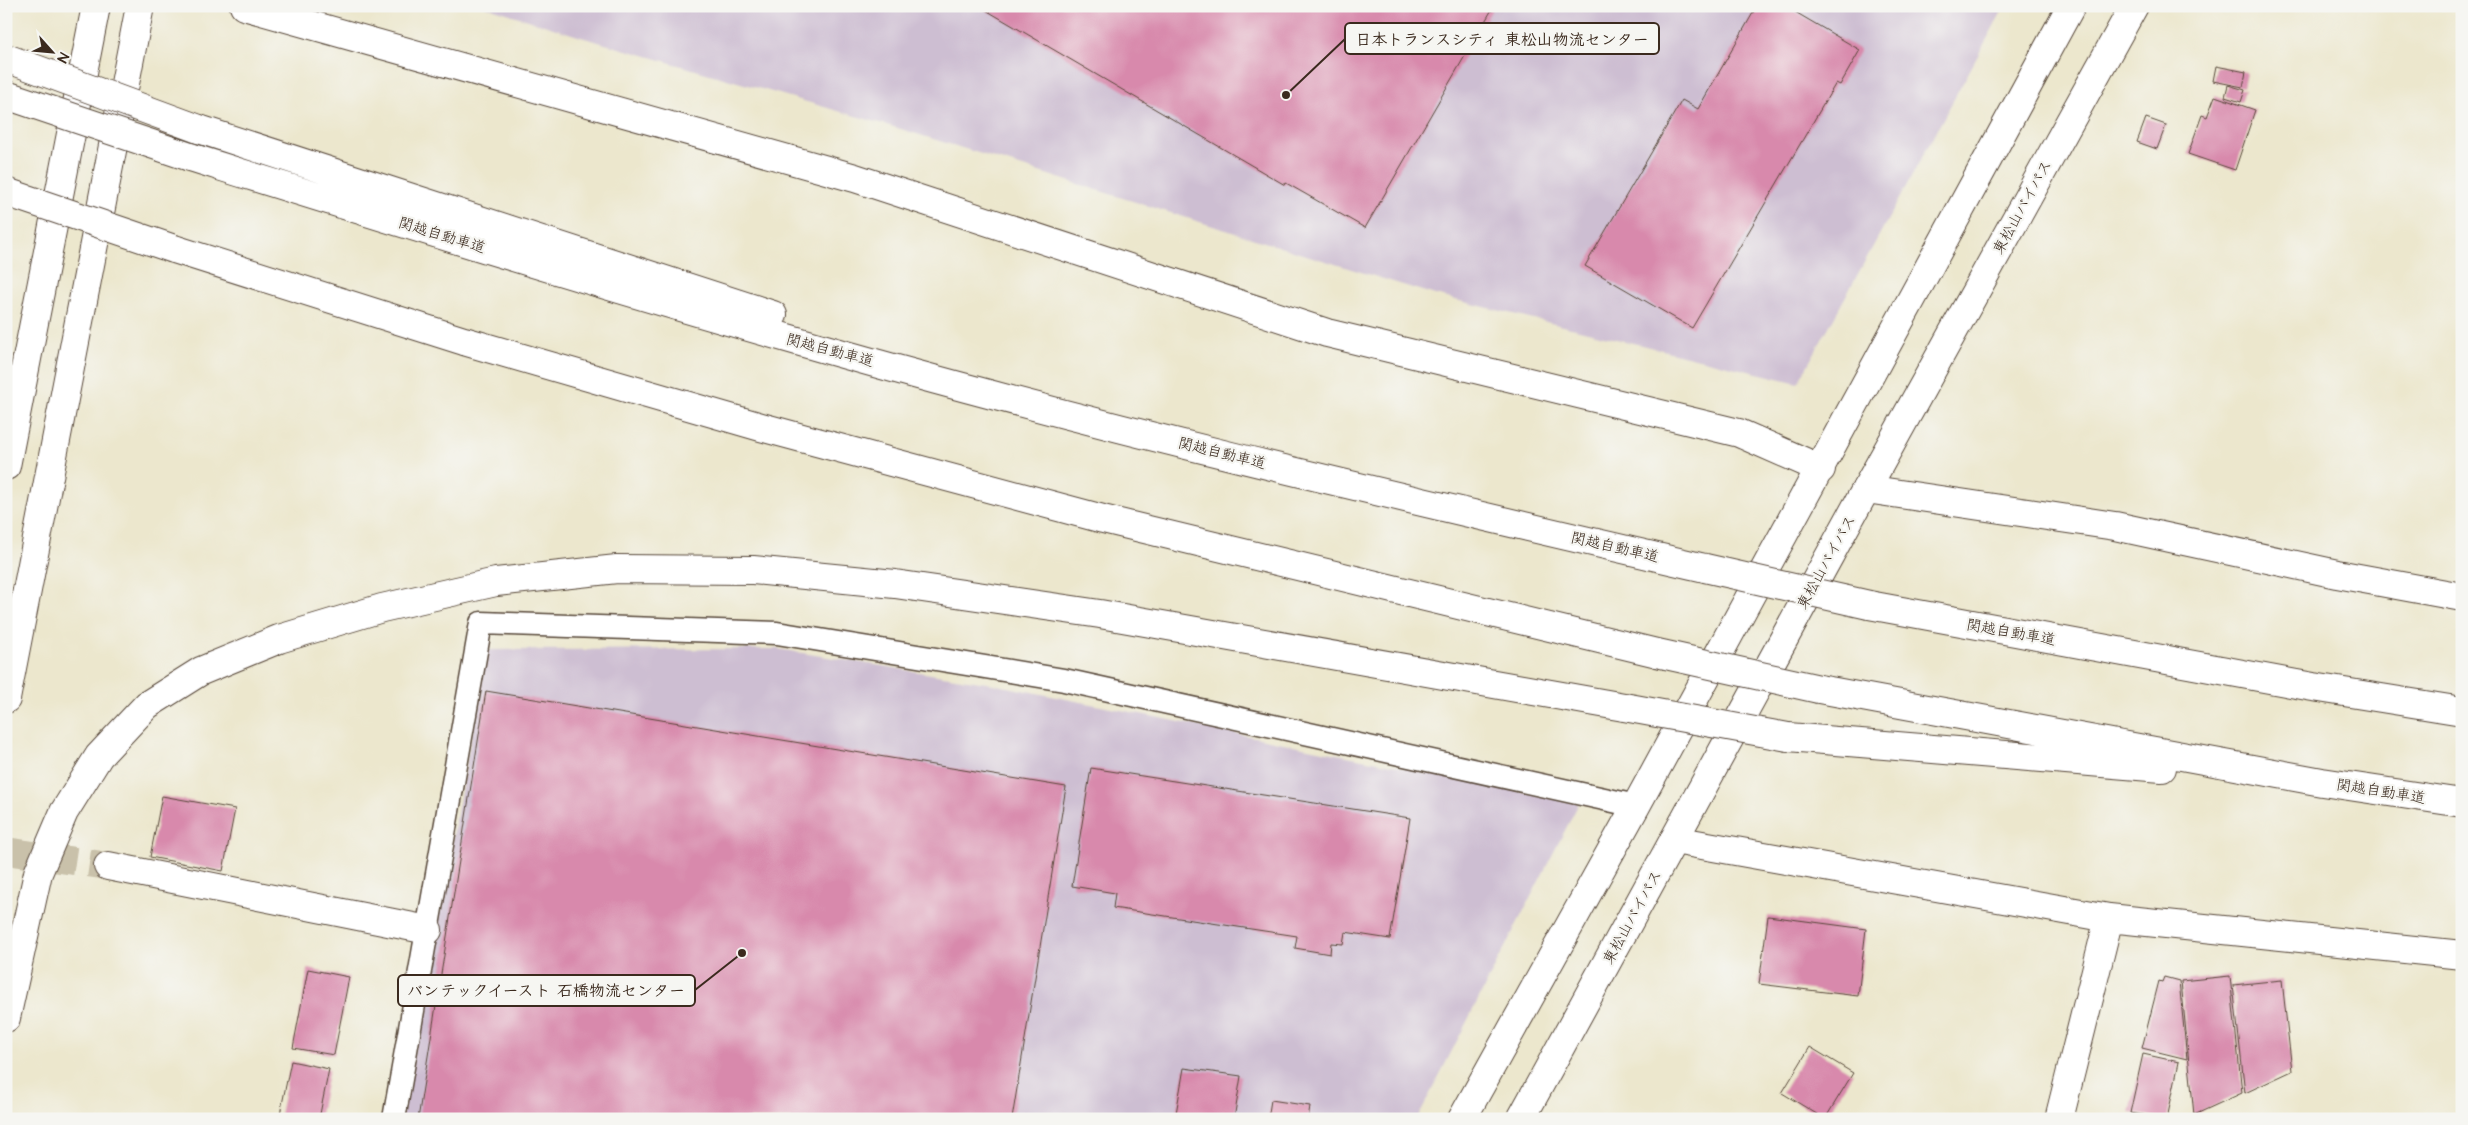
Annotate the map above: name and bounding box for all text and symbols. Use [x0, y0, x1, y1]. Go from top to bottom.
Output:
callout: 日本トランスシティ 東松山物流センター [1345, 23, 1659, 54]
north arrow [28, 28, 78, 78]
text: 日本トランスシティ 東松山物流センター [1355, 29, 1649, 51]
text: N [52, 49, 74, 66]
street label: 東松山バイパス [1988, 156, 2057, 258]
street label: 関越自動車道 [396, 212, 488, 259]
street label: 関越自動車道 [784, 329, 876, 372]
street label: 関越自動車道 [1176, 432, 1268, 475]
street label: 東松山バイパス [1792, 511, 1861, 613]
street label: 関越自動車道 [1569, 527, 1661, 568]
street label: 関越自動車道 [1965, 614, 2057, 651]
street label: 関越自動車道 [2335, 774, 2427, 809]
street label: 東松山バイパス [1598, 866, 1667, 968]
callout: バンテックイースト 石橋物流センター [398, 975, 695, 1006]
text: バンテックイースト 石橋物流センター [407, 980, 685, 1002]

